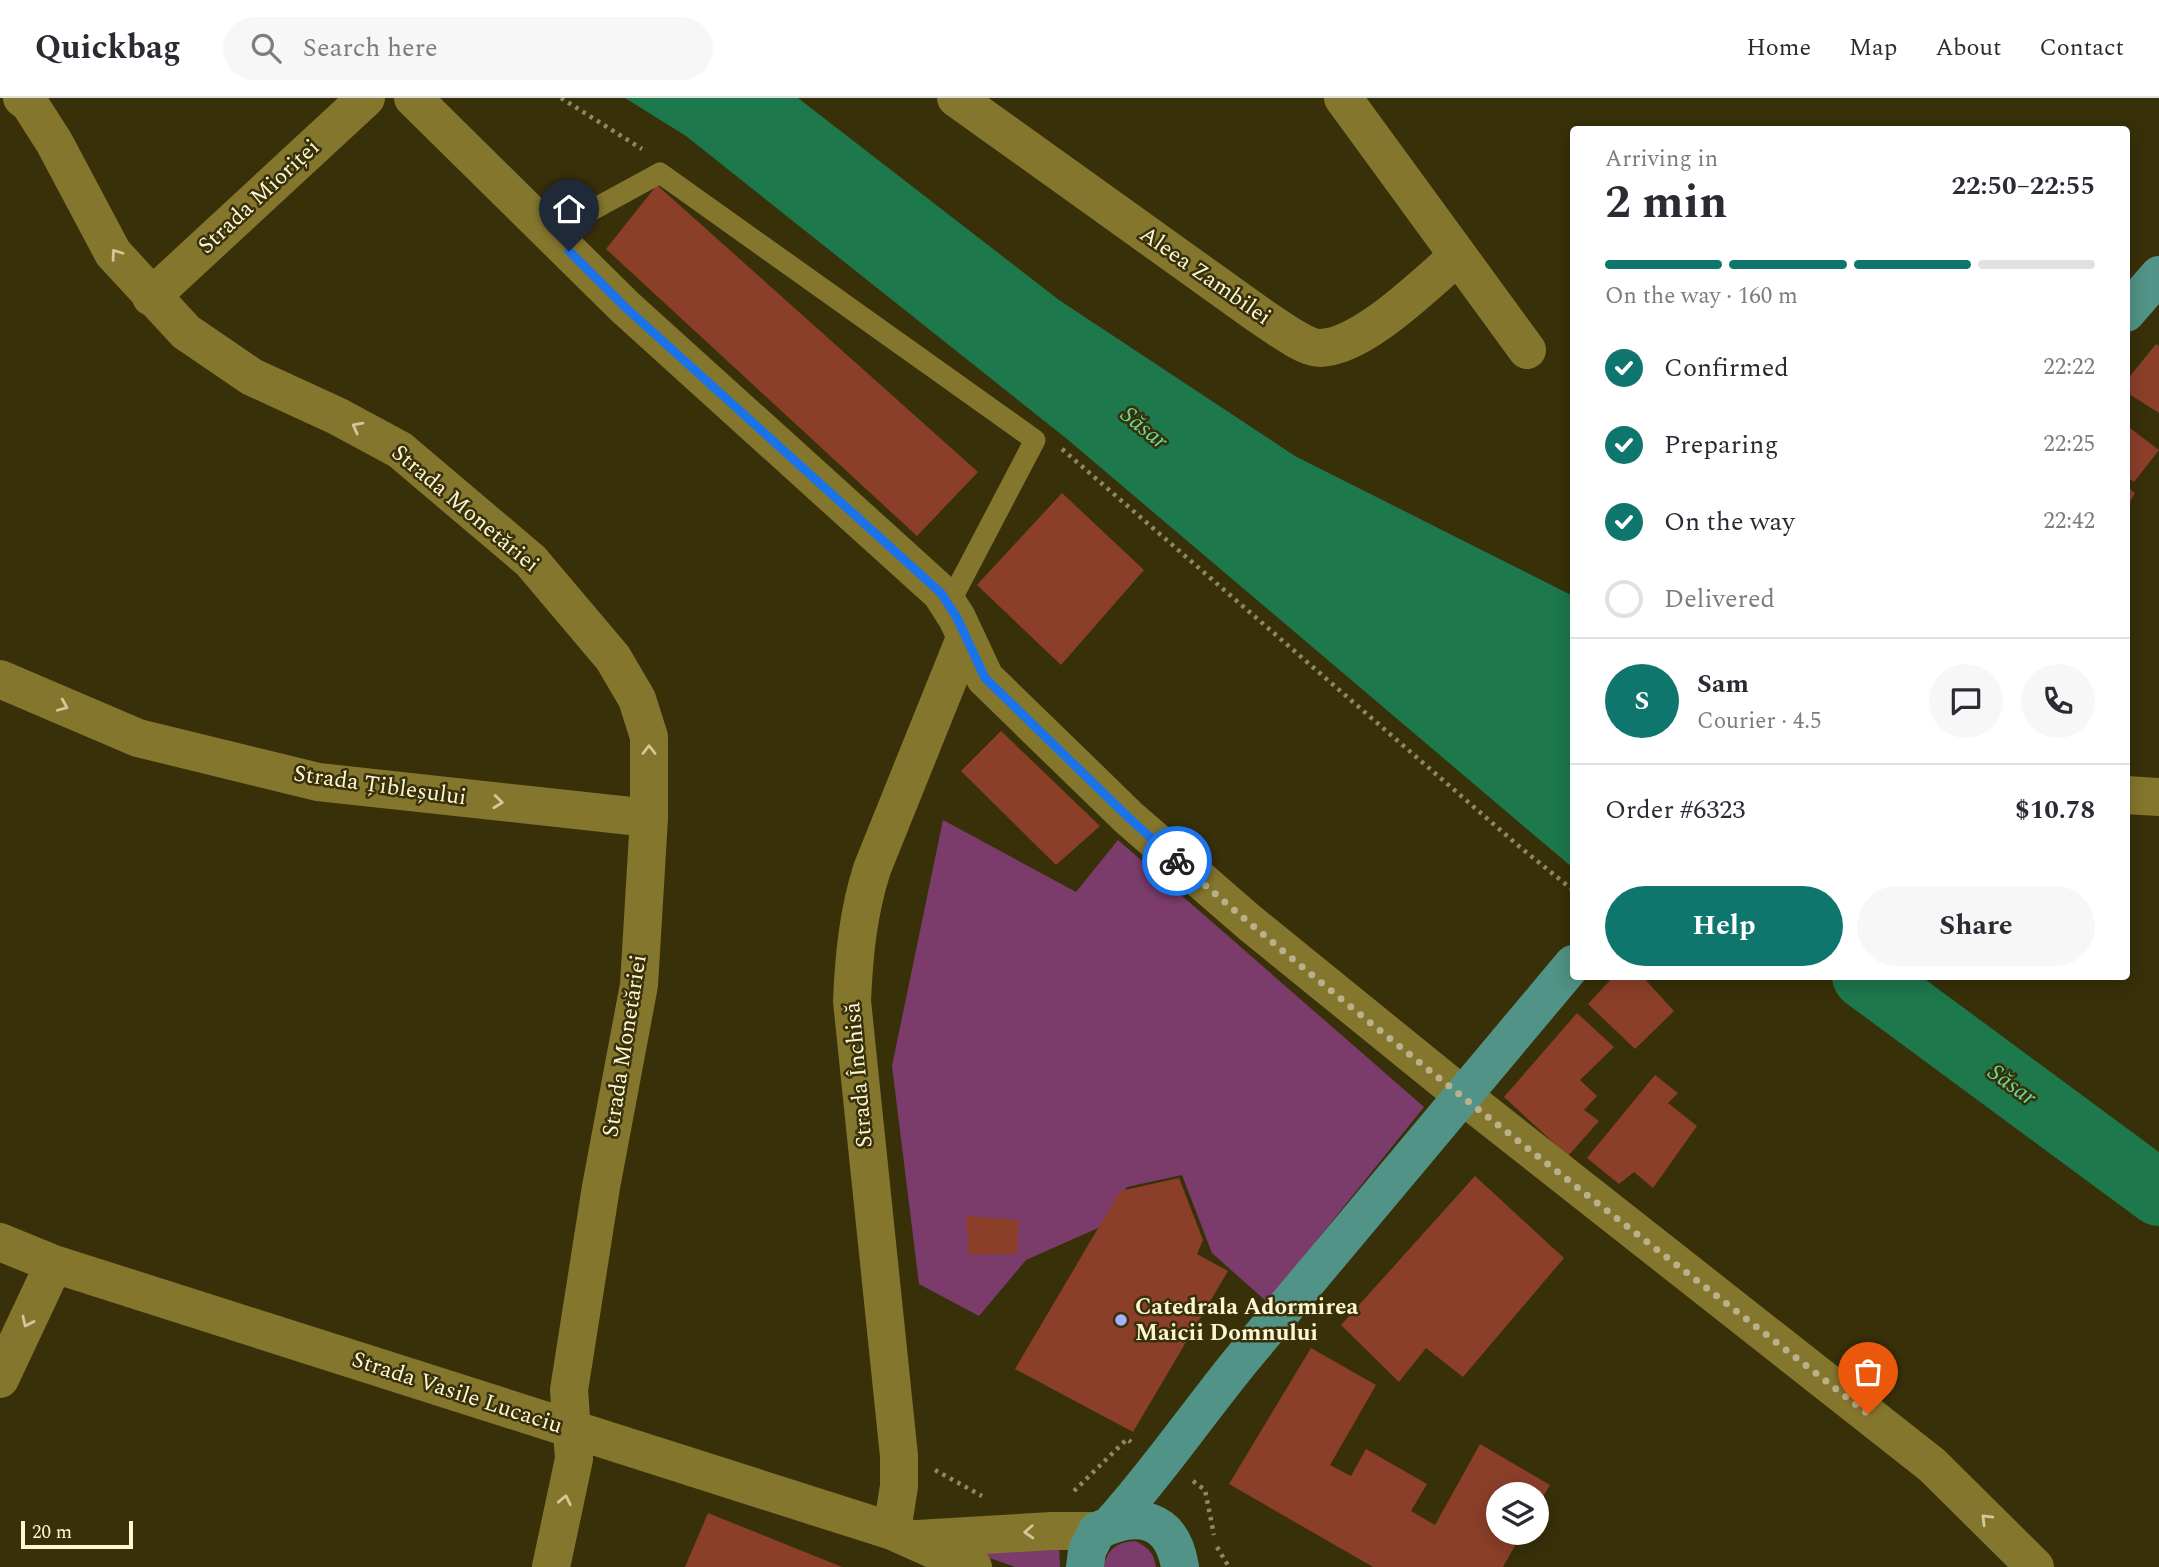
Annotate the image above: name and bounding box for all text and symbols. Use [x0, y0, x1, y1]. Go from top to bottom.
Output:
search box [223, 17, 713, 80]
text: Quickbag [35, 23, 181, 73]
text: Search here [303, 28, 438, 68]
icon: search [247, 29, 285, 67]
text: Home [1746, 30, 1811, 66]
text: Map [1849, 30, 1897, 66]
text: About [1935, 30, 2001, 66]
text: Contact [2039, 30, 2124, 66]
street label: Strada Mioriței [190, 131, 328, 263]
text: Arriving in [1605, 142, 1718, 177]
text: 22:50–22:55 [1951, 166, 2095, 206]
text: 2 min [1605, 168, 1727, 238]
pin [539, 179, 599, 251]
icon: home [550, 190, 588, 228]
street label: Aleea Zambilei [1132, 217, 1278, 335]
one-way arrow [112, 250, 124, 262]
text: On the way · 160 m [1605, 279, 1798, 314]
text: Confirmed [1664, 348, 1789, 388]
icon: check [1605, 349, 1643, 387]
text: 22:22 [2043, 350, 2095, 385]
water label: Săsar [1112, 397, 1176, 459]
one-way arrow [352, 421, 364, 435]
text: Preparing [1664, 425, 1778, 465]
icon: check [1605, 426, 1643, 464]
text: 22:25 [2043, 427, 2095, 462]
street label: Strada Monetăriei [383, 436, 547, 582]
text: On the way [1664, 502, 1795, 542]
icon: check [1605, 503, 1643, 541]
text: 22:42 [2043, 504, 2095, 539]
text: Delivered [1664, 579, 1775, 619]
text: Sam [1697, 664, 1749, 704]
button: chat [1929, 664, 2003, 738]
button: phone [2021, 664, 2095, 738]
text: S [1635, 681, 1649, 721]
one-way arrow [55, 698, 68, 712]
text: Courier · 4.5 [1697, 704, 1822, 739]
one-way arrow [641, 744, 657, 755]
street label: Strada Țibleșului [291, 757, 469, 815]
text: Order #6323 [1605, 790, 1745, 830]
text: $10.78 [2015, 790, 2095, 830]
one-way arrow [492, 794, 504, 809]
courier [1142, 826, 1212, 896]
icon: bike [1158, 842, 1196, 880]
button: Help [1605, 886, 1843, 966]
button: Share [1857, 886, 2095, 966]
street label: Strada Monetăriei [593, 952, 657, 1140]
street label: Strada Închisă [835, 1001, 883, 1149]
water label: Săsar [1980, 1055, 2044, 1115]
place label: Catedrala Adormirea Maicii Domnului [1135, 1290, 1358, 1351]
marker: Catedrala Adormirea Maicii Domnului [1113, 1312, 1129, 1328]
one-way arrow [21, 1314, 35, 1327]
street label: Strada Vasile Lucaciu [347, 1342, 567, 1444]
pin [1838, 1342, 1898, 1414]
icon: bag [1849, 1353, 1887, 1391]
map controls [1486, 1482, 1549, 1545]
button: layers [1486, 1482, 1549, 1545]
one-way arrow [557, 1494, 572, 1506]
one-way arrow [1982, 1514, 1995, 1527]
scale bar [21, 1518, 133, 1550]
text: 20 m [32, 1518, 72, 1547]
one-way arrow [1023, 1524, 1034, 1539]

